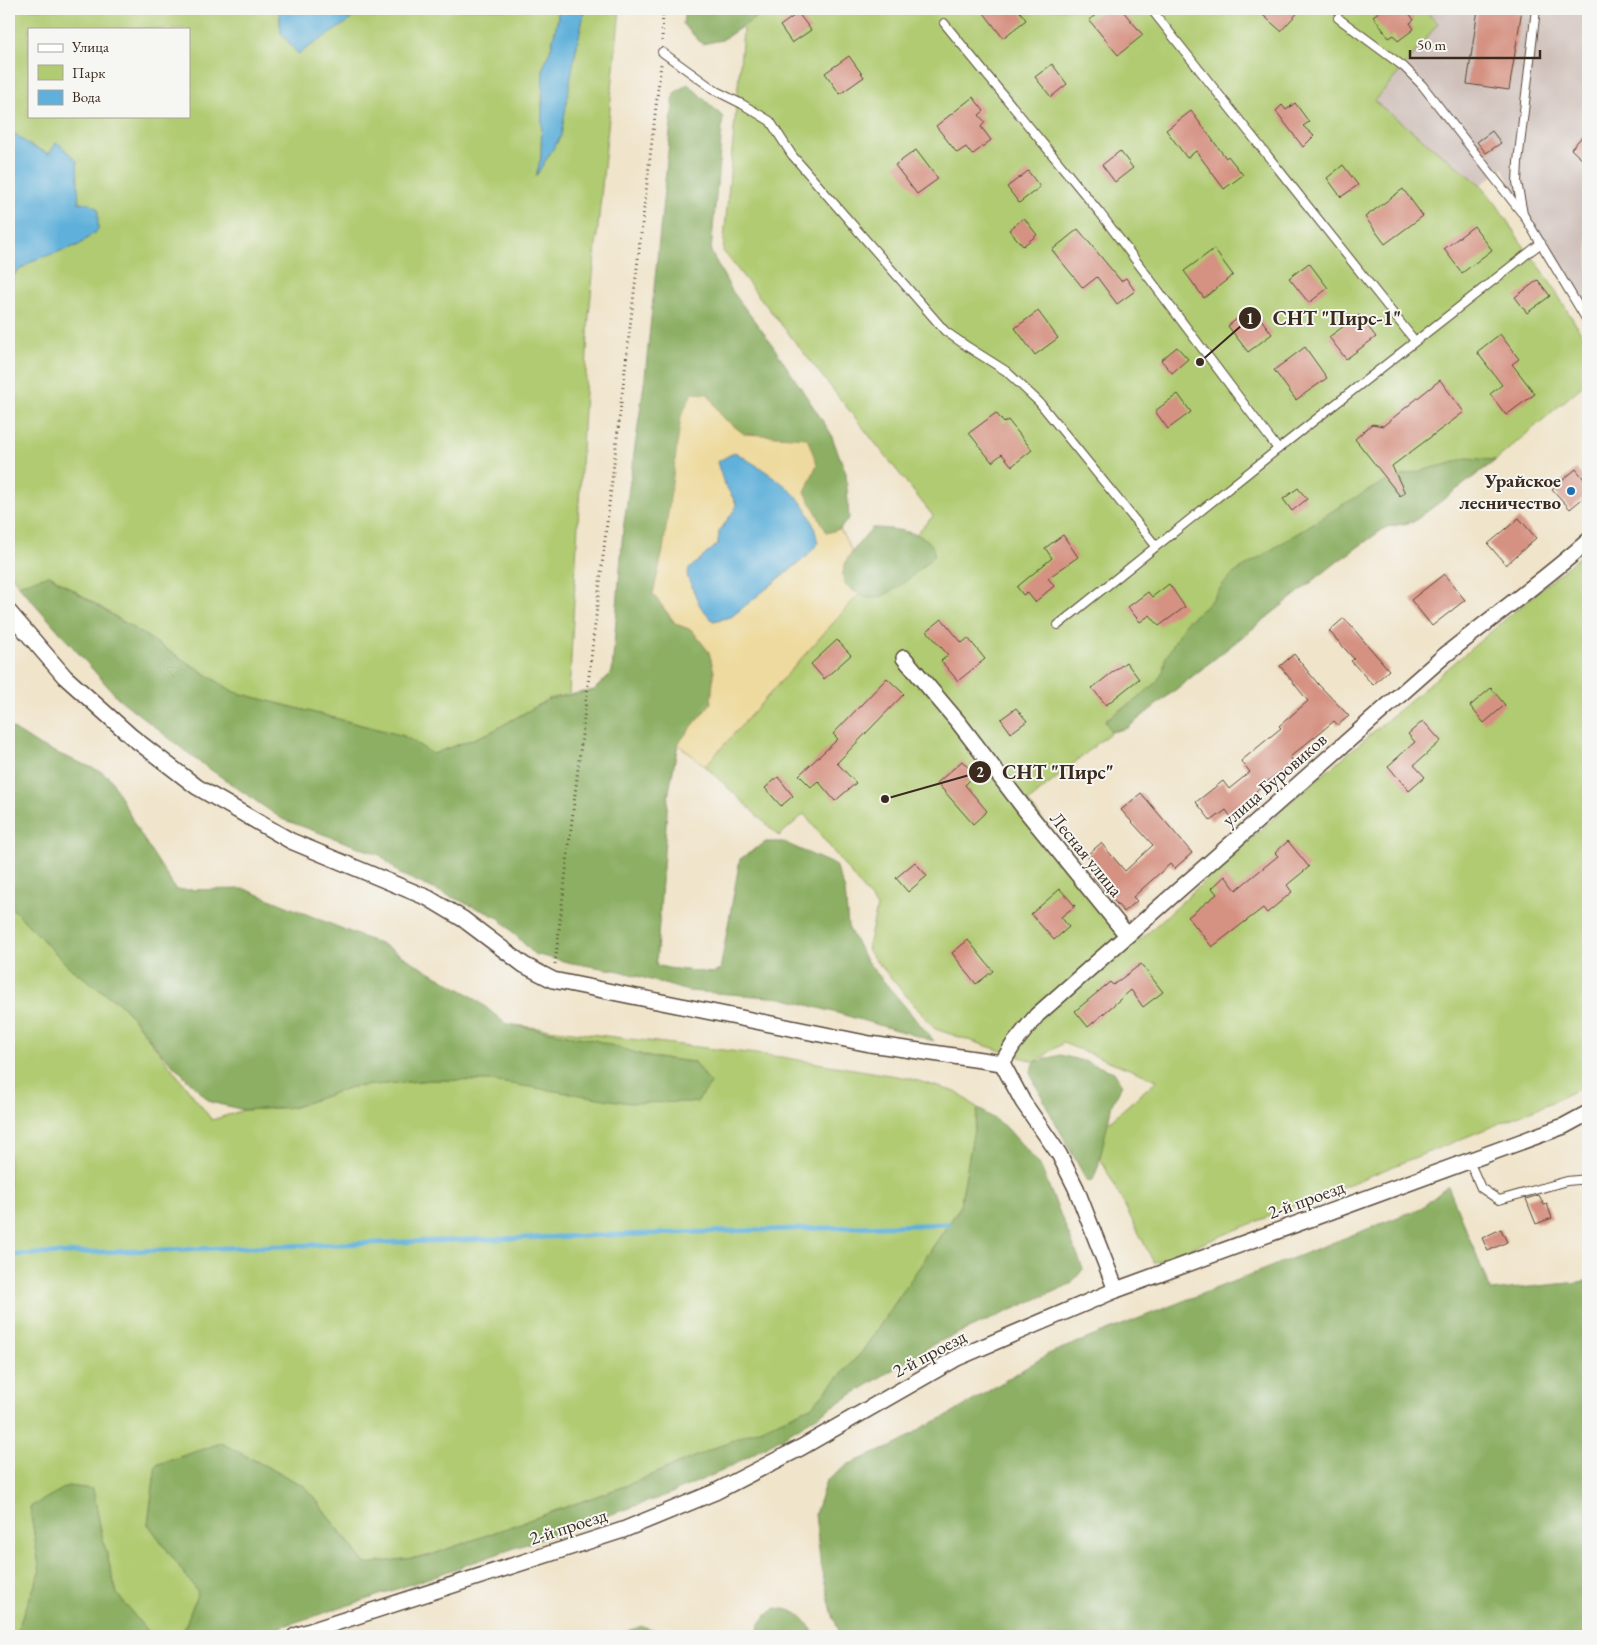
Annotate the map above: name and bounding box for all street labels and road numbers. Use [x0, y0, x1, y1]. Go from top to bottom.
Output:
street label: улица Буровиков [1217, 727, 1332, 832]
street label: Лесная улица [1045, 807, 1129, 902]
street label: 2-й проезд [1264, 1174, 1348, 1225]
street label: 2-й проезд [888, 1323, 971, 1383]
street label: 2-й проезд [526, 1502, 610, 1551]

